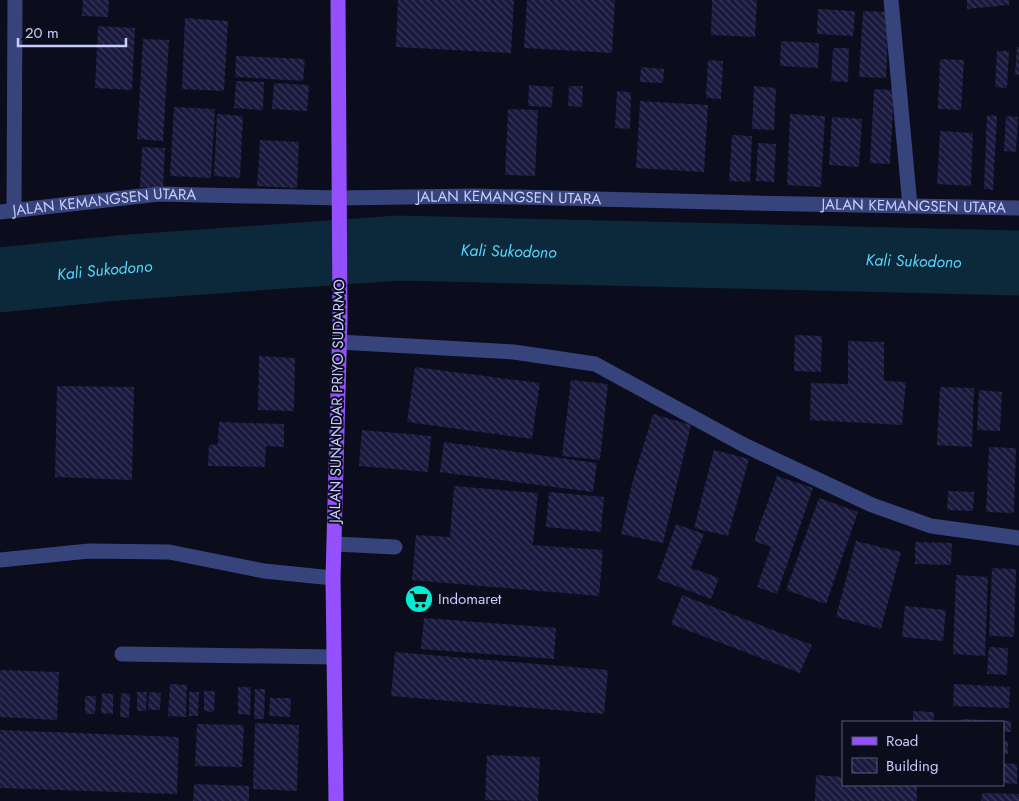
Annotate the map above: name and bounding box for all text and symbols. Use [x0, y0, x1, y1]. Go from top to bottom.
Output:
scale bar [18, 15, 125, 47]
text: 20 m [25, 22, 59, 44]
street label: JALAN KEMANGSEN UTARA [9, 183, 197, 222]
street label: JALAN KEMANGSEN UTARA [414, 185, 602, 210]
street label: JALAN KEMANGSEN UTARA [819, 193, 1006, 219]
water label: Kali Sukodono [460, 238, 557, 263]
water label: Kali Sukodono [865, 248, 962, 273]
water label: Kali Sukodono [56, 254, 154, 286]
street label: JALAN SUNANDAR PRIYO SUDARMO [324, 279, 350, 525]
supermarket icon: Indomaret [404, 584, 434, 614]
place label: Indomaret [438, 588, 502, 610]
legend [842, 721, 1004, 786]
text: Road [886, 730, 918, 752]
text: Building [886, 755, 938, 777]

